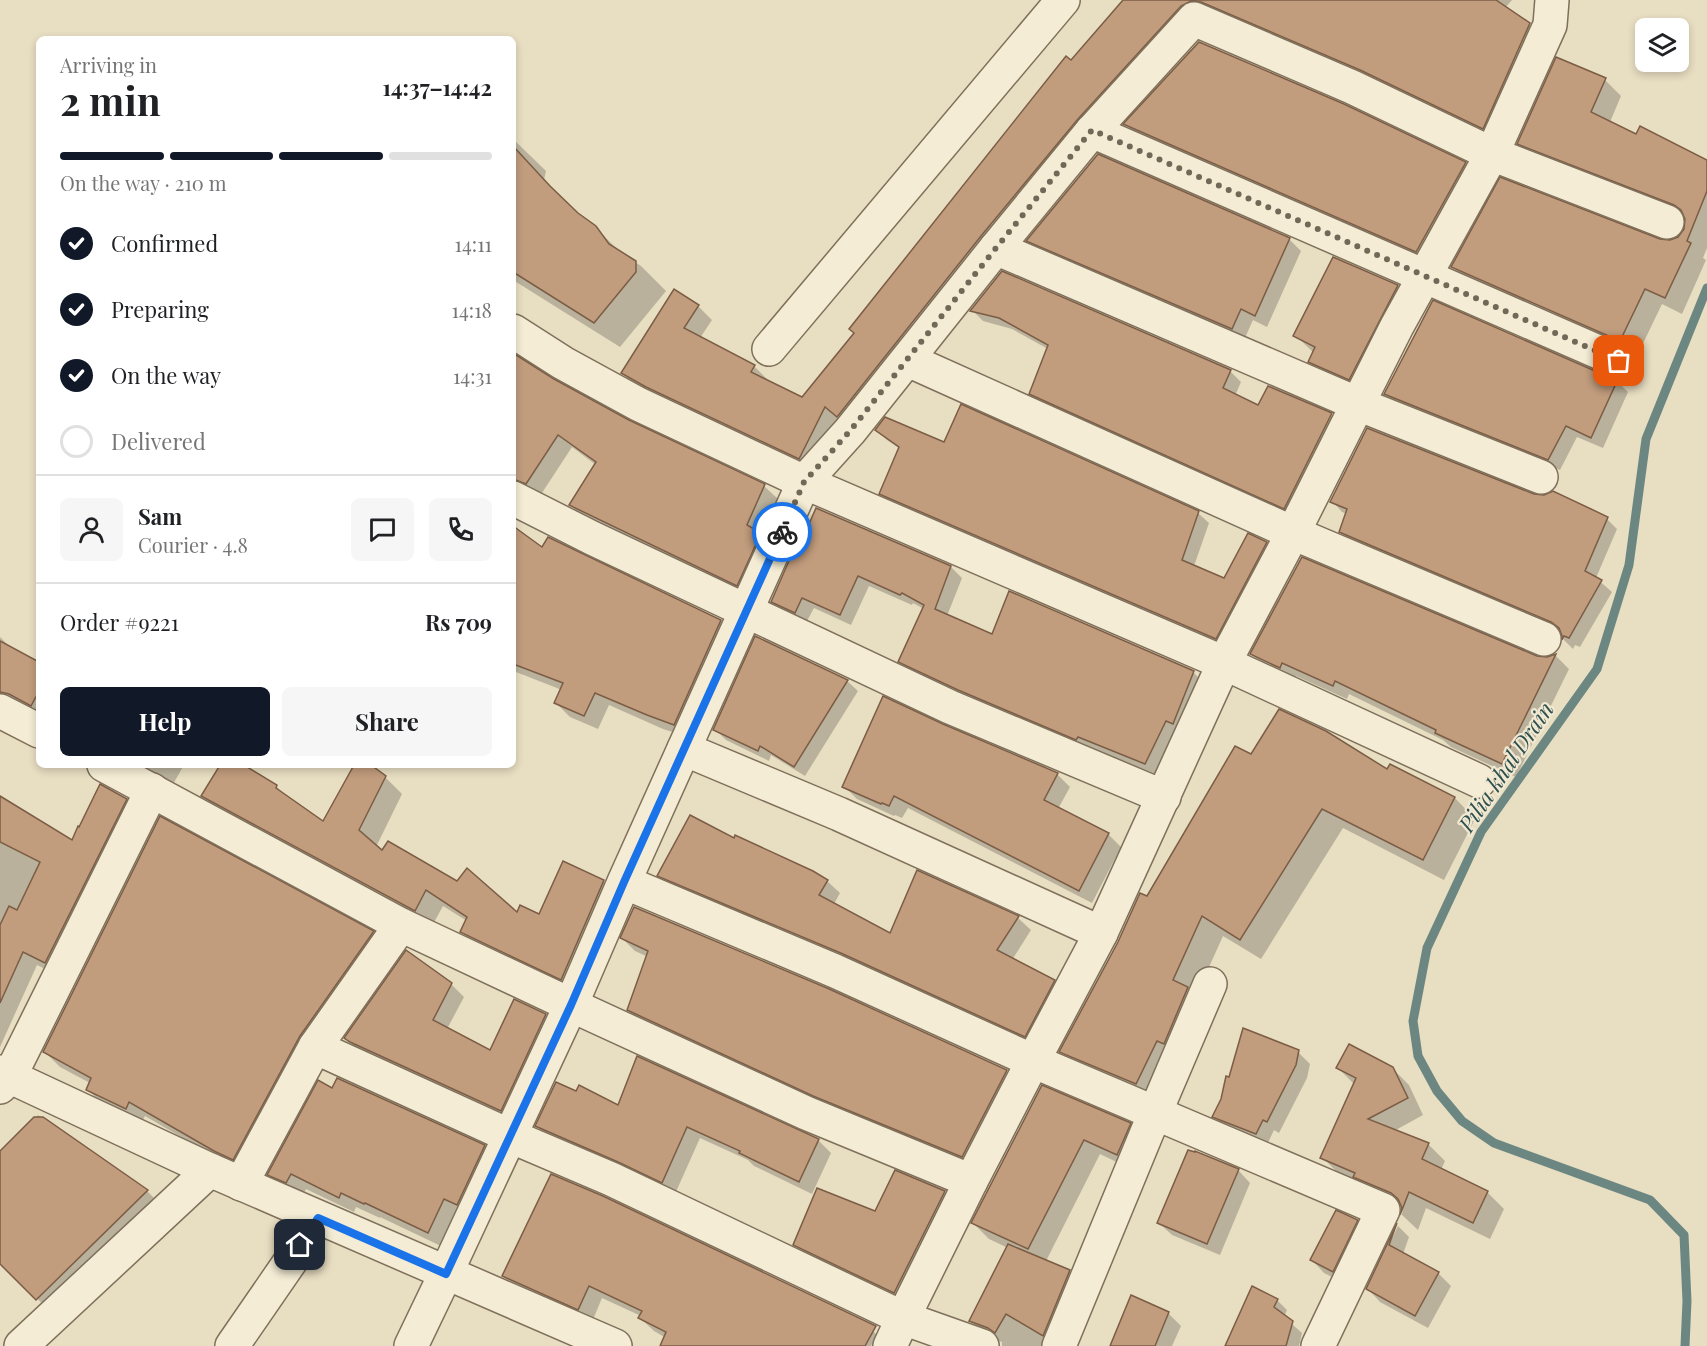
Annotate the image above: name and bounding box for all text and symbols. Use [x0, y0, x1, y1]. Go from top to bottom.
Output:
map controls [1635, 18, 1689, 72]
button: layers [1635, 18, 1689, 72]
text: Arriving in [60, 51, 157, 78]
text: 14:37–14:42 [382, 72, 492, 102]
text: 2 min [60, 74, 161, 126]
text: On the way · 210 m [60, 169, 227, 196]
icon: check [60, 227, 93, 260]
text: Confirmed [111, 228, 218, 258]
text: 14:11 [455, 230, 492, 257]
icon: check [60, 293, 93, 326]
text: Preparing [111, 294, 209, 324]
text: 14:18 [452, 296, 492, 323]
pin [1593, 335, 1644, 386]
icon: bag [1602, 344, 1635, 377]
icon: check [60, 359, 93, 392]
text: On the way [111, 360, 221, 390]
text: 14:31 [453, 362, 492, 389]
text: Delivered [111, 426, 206, 456]
button: person [60, 498, 123, 561]
button: chat [351, 498, 414, 561]
button: phone [429, 498, 492, 561]
text: Sam [138, 501, 182, 531]
courier [752, 502, 812, 562]
icon: bike [766, 516, 799, 549]
text: Courier · 4.8 [138, 531, 248, 558]
text: Order #9221 [60, 607, 179, 637]
text: Rs 709 [425, 607, 492, 637]
button: Help [60, 687, 270, 756]
button: Share [282, 687, 492, 756]
water label: Pilia khal Drain [1450, 695, 1560, 838]
pin [274, 1219, 325, 1270]
icon: home [283, 1228, 316, 1261]

